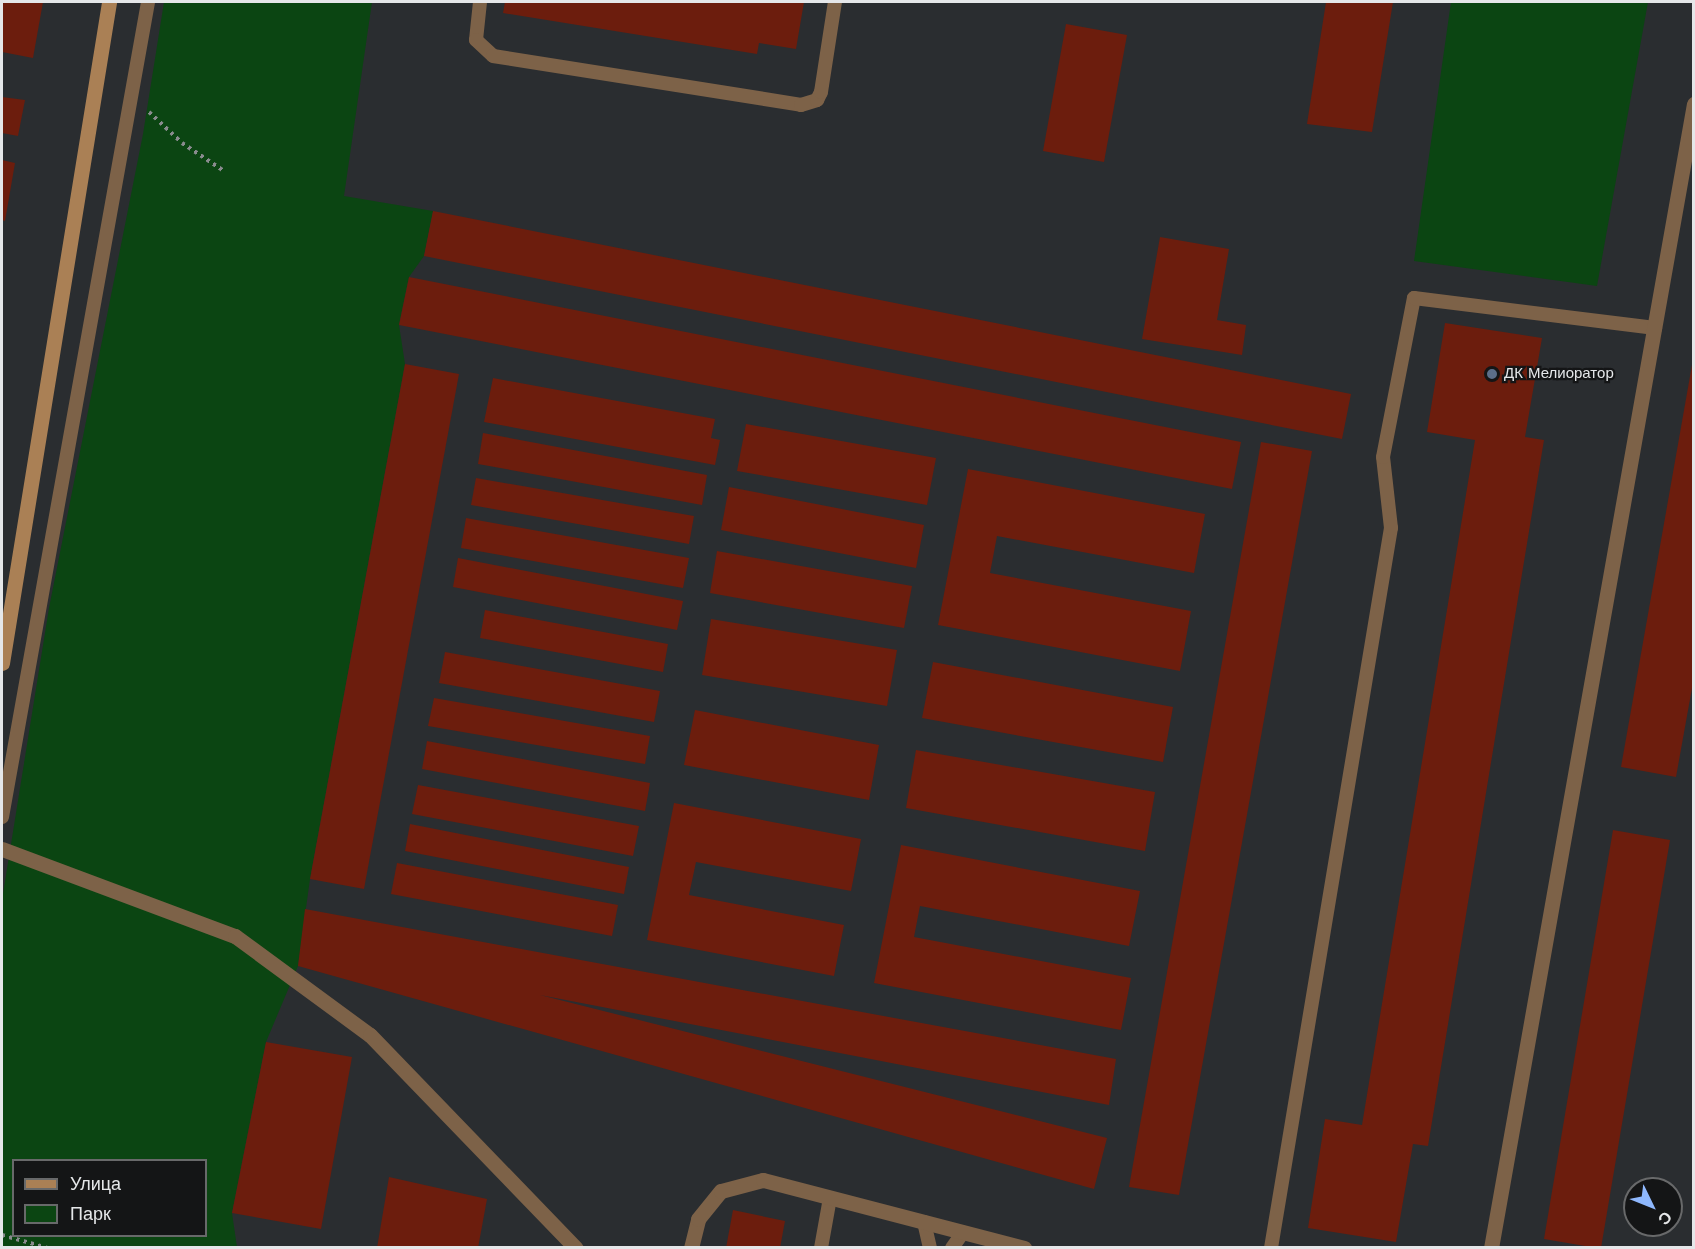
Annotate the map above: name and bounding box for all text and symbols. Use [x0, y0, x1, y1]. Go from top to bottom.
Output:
place label: ДК Мелиоратор [1504, 365, 1614, 383]
marker: ДК Мелиоратор [1485, 367, 1499, 381]
legend [12, 1159, 207, 1237]
text: Улица [70, 1173, 121, 1194]
north arrow [1623, 1177, 1683, 1237]
text: Парк [70, 1203, 111, 1224]
text: С [1654, 1208, 1676, 1229]

